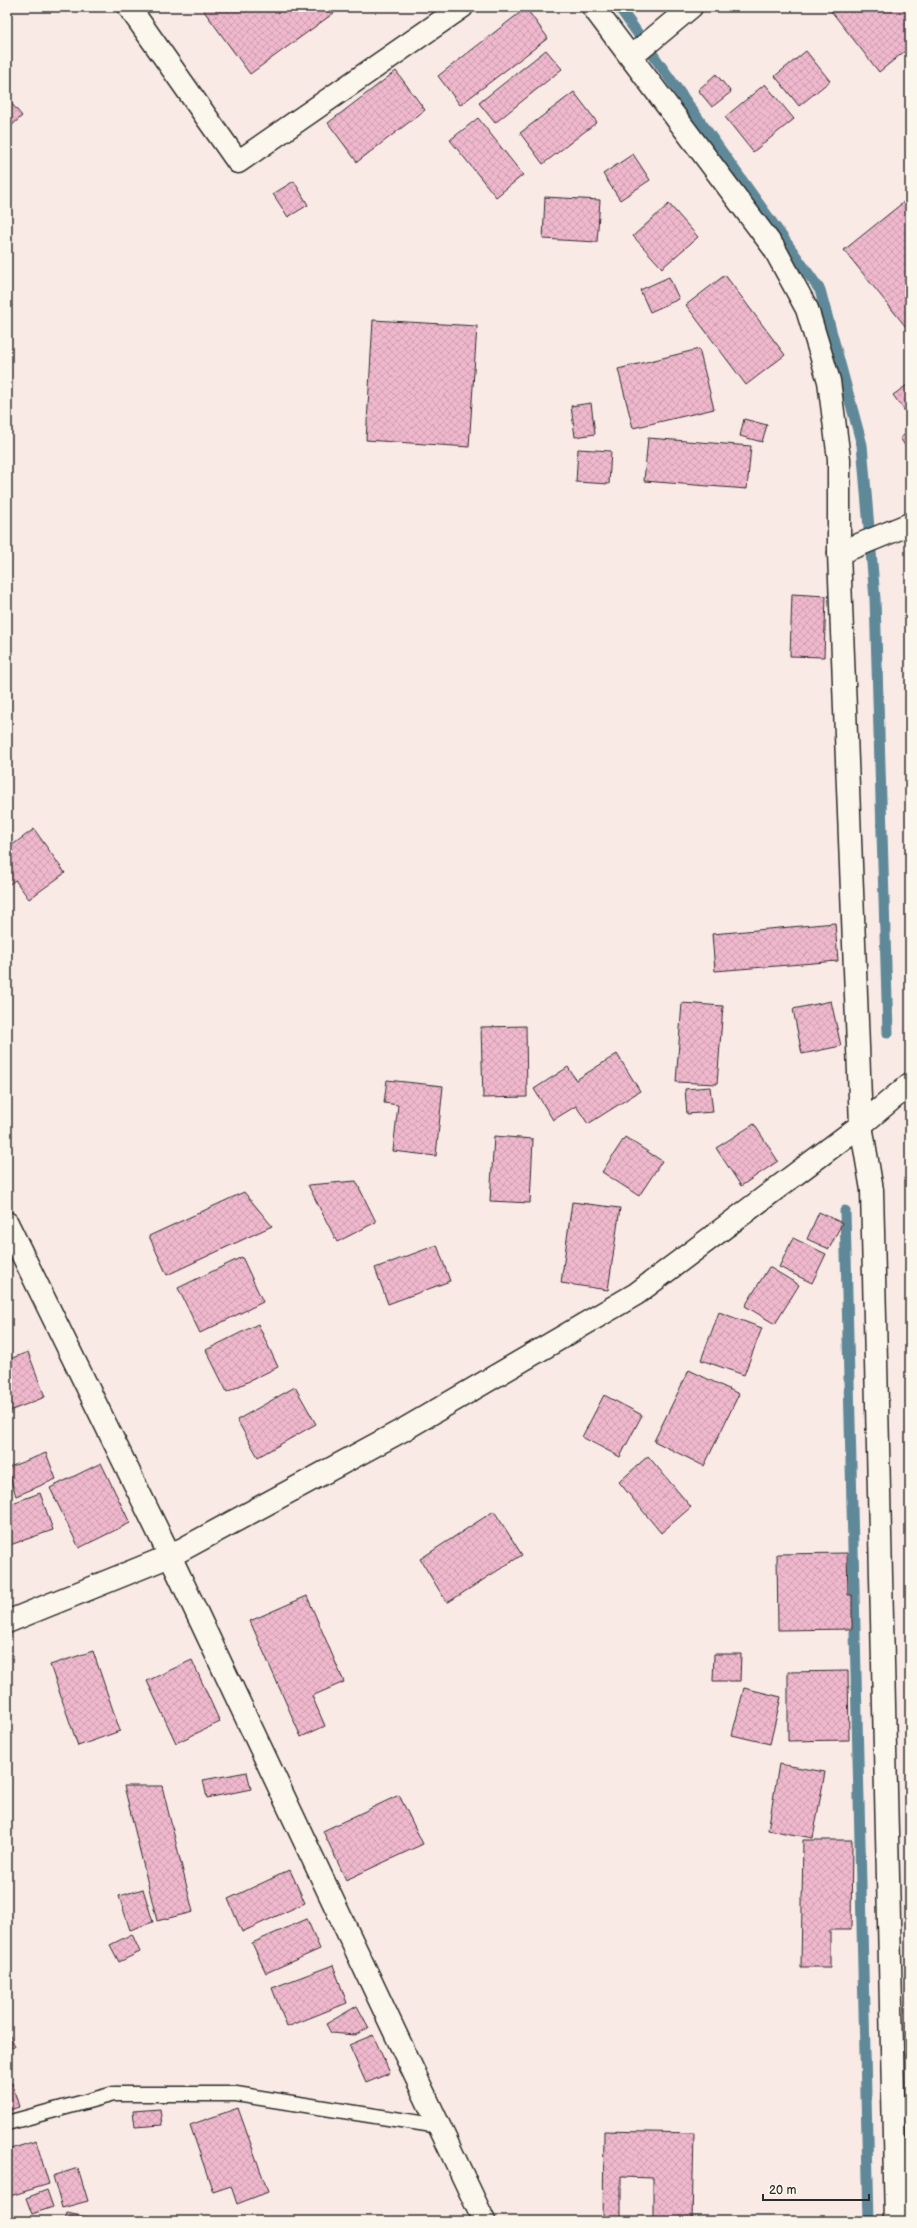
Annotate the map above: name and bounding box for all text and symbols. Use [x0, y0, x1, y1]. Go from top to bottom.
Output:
scale bar [763, 2176, 869, 2202]
text: 20 m [769, 2183, 796, 2198]

